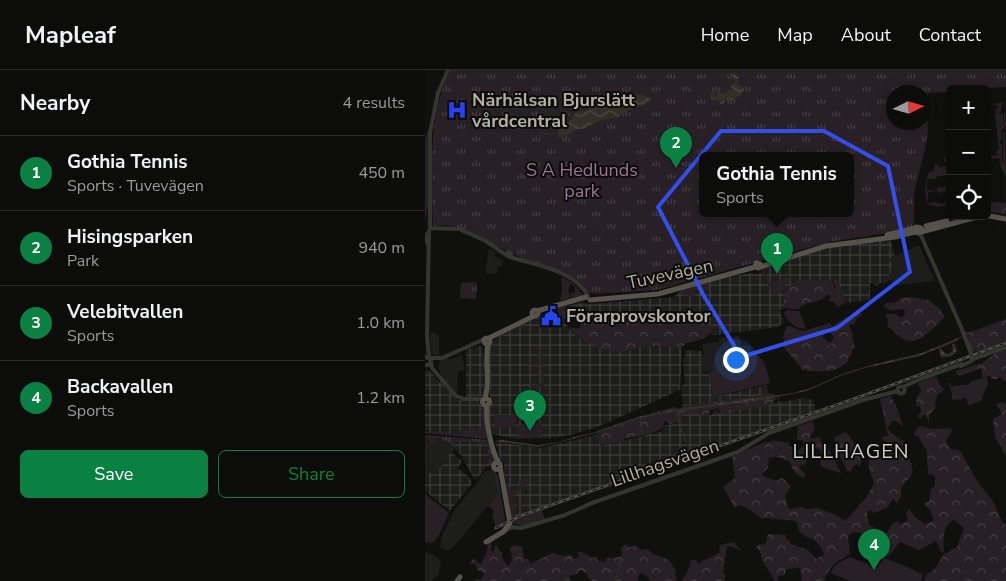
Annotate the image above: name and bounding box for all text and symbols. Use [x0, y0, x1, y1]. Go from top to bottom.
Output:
text: Mapleaf [25, 19, 116, 51]
text: Home [701, 23, 749, 47]
text: Map [777, 23, 813, 47]
text: About [841, 23, 891, 47]
text: Contact [919, 23, 981, 47]
north arrow [886, 85, 931, 130]
map controls [946, 85, 991, 220]
button: + [946, 85, 991, 130]
place label: Närhälsan Bjurslätt vårdcentral [471, 88, 635, 133]
text: Nearby [20, 89, 90, 117]
text: 4 results [343, 92, 405, 114]
hospital icon: Närhälsan Bjurslätt vårdcentral [446, 99, 468, 121]
pin: 2 [660, 127, 692, 168]
button: − [946, 130, 991, 175]
text: Gothia Tennis [67, 149, 188, 175]
popup [699, 152, 854, 217]
park label: S A Hedlunds park [526, 158, 638, 203]
text: Gothia Tennis [716, 161, 837, 187]
text: 1 [31, 162, 41, 184]
text: 450 m [358, 162, 405, 184]
text: Sports · Tuvevägen [67, 175, 204, 197]
button: locate [946, 175, 991, 220]
text: Sports [716, 187, 764, 209]
text: Hisingsparken [67, 224, 193, 250]
pin: 1 [761, 233, 793, 274]
text: 2 [31, 237, 41, 259]
text: 940 m [358, 237, 405, 259]
text: Park [67, 250, 99, 272]
street label: Tuvevägen [625, 253, 715, 295]
text: Velebitvallen [67, 299, 183, 325]
place label: Förarprovskontor [566, 304, 711, 328]
public building icon: Förarprovskontor [540, 305, 562, 327]
text: 3 [31, 312, 41, 334]
text: 1.0 km [356, 312, 405, 334]
text: Sports [67, 325, 115, 347]
your location [723, 347, 749, 373]
text: Backavallen [67, 374, 173, 400]
text: 4 [31, 387, 41, 409]
text: 1.2 km [356, 387, 405, 409]
pin: 3 [514, 390, 546, 431]
text: Sports [67, 400, 115, 422]
street label: Lillhagsvägen [608, 433, 722, 493]
district label: LILLHAGEN [792, 438, 910, 465]
button: Save [20, 450, 208, 498]
button: Share [218, 450, 405, 498]
pin: 4 [858, 529, 890, 570]

